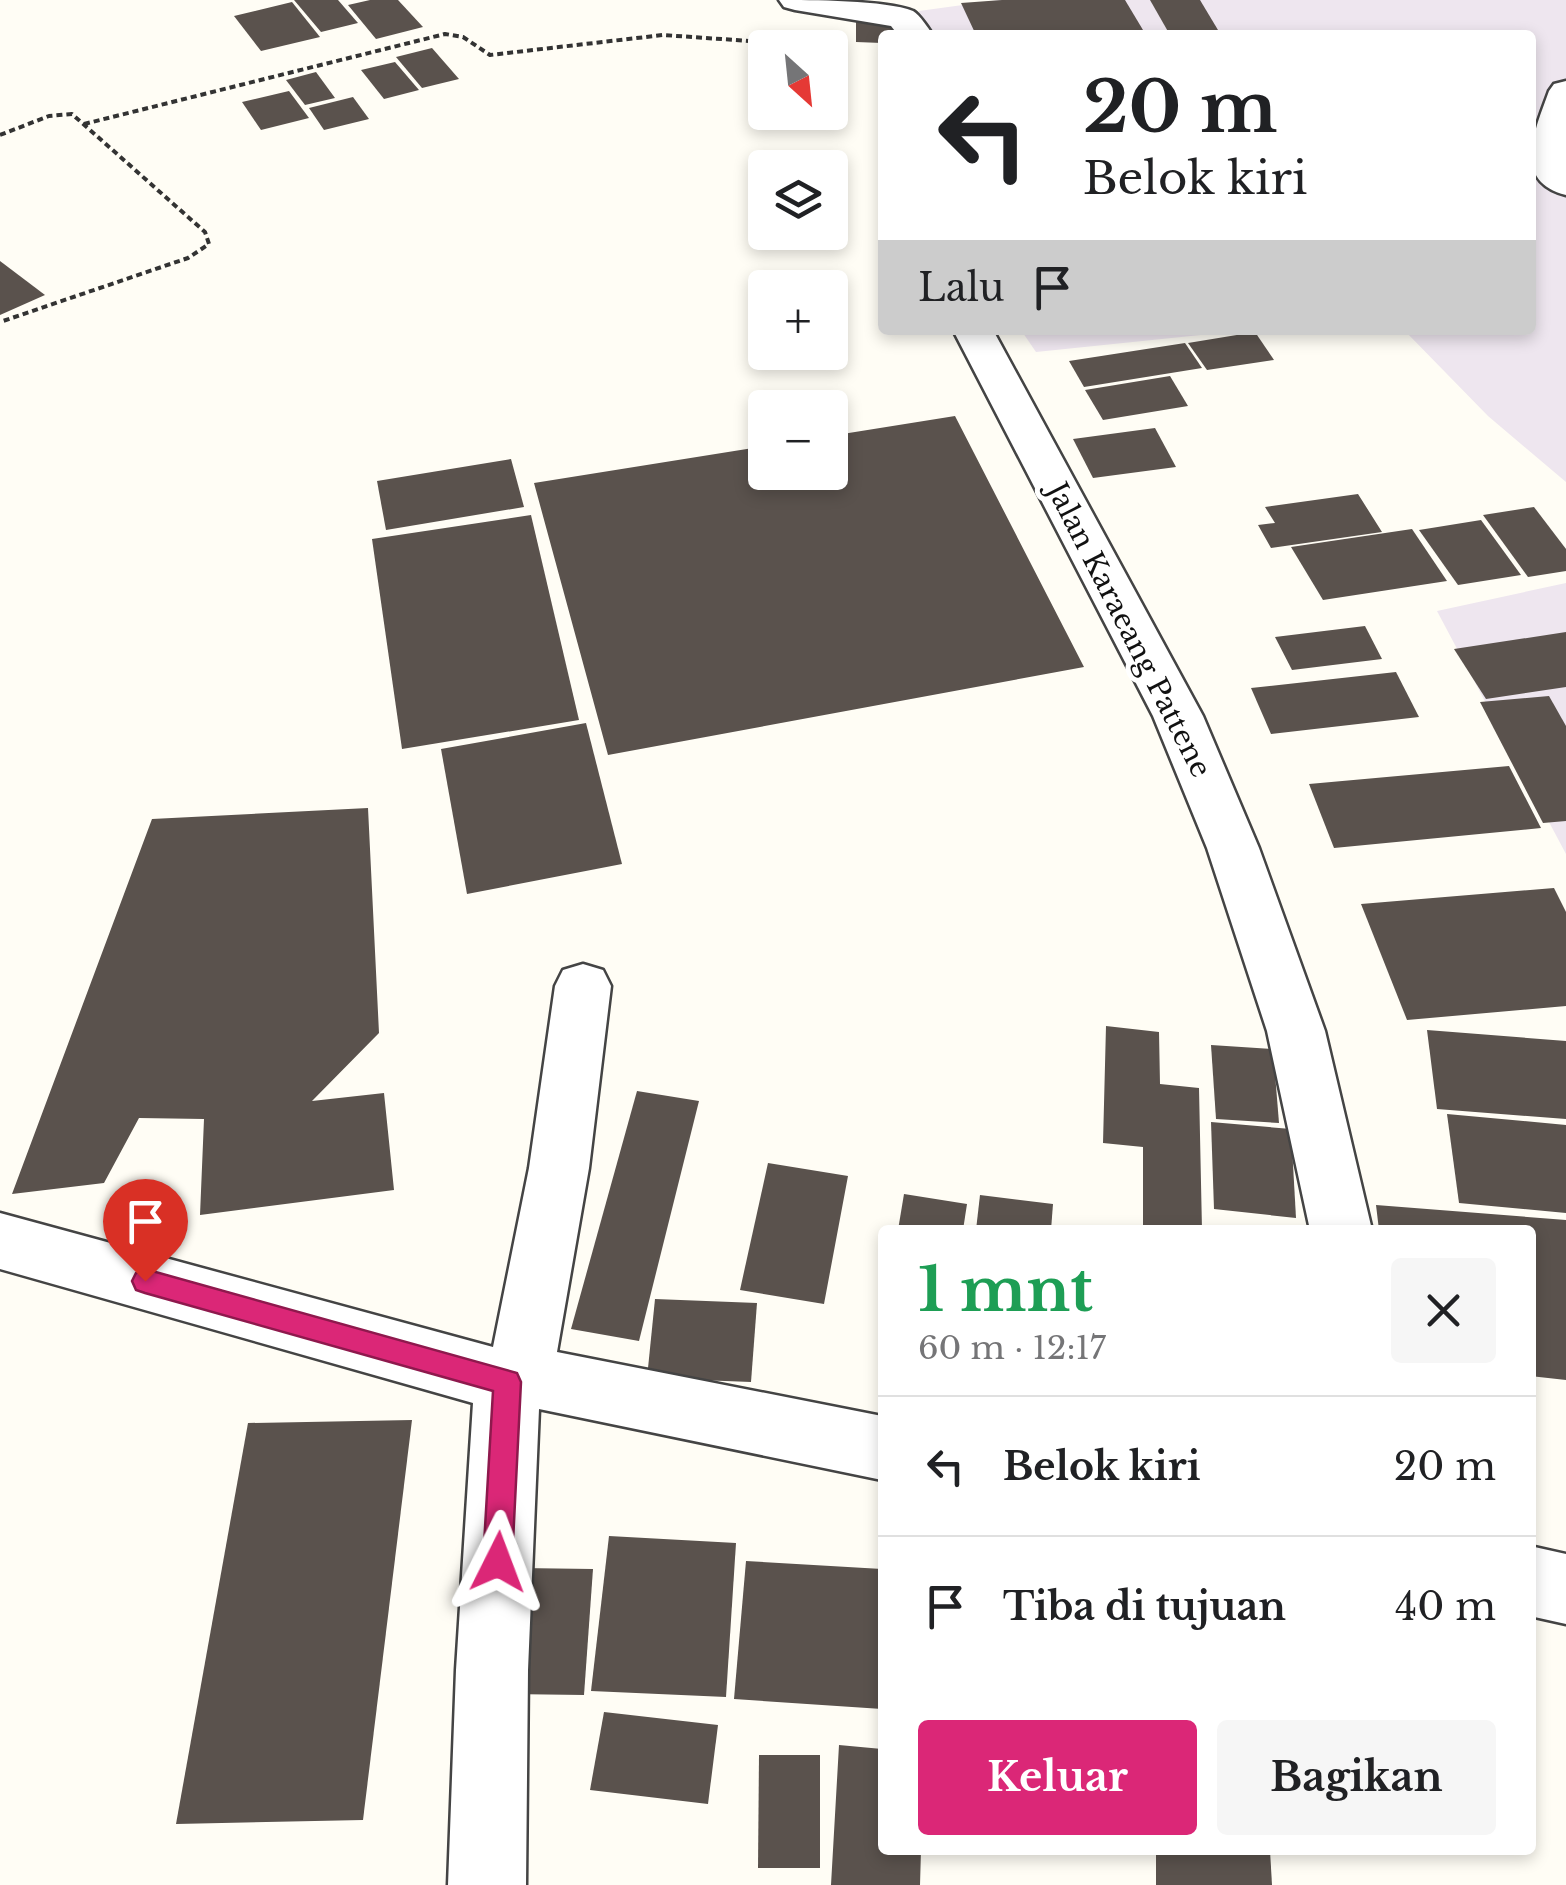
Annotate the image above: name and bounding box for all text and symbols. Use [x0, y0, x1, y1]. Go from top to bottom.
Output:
north arrow [748, 30, 848, 130]
map controls [748, 30, 848, 490]
text: 20 m [1083, 64, 1277, 151]
icon: left [918, 70, 1048, 200]
button: layers [748, 150, 848, 250]
text: Belok kiri [1083, 150, 1307, 206]
icon: arrive [1025, 260, 1080, 315]
text: Lalu [918, 264, 1005, 311]
button: + [748, 270, 848, 370]
button: − [748, 390, 848, 490]
street label: Jalan Karaeang Pattene [1038, 473, 1219, 783]
pin [103, 1179, 188, 1282]
icon: arrive [118, 1194, 173, 1249]
text: 1 mnt [918, 1253, 1093, 1327]
button: close [1391, 1258, 1496, 1363]
text: 60 m · 12:17 [918, 1328, 1106, 1368]
icon: left [918, 1439, 973, 1494]
text: Belok kiri [1003, 1443, 1200, 1490]
text: 20 m [1394, 1443, 1496, 1490]
position arrow [446, 1510, 550, 1614]
icon: arrive [918, 1579, 973, 1634]
text: Tiba di tujuan [1003, 1583, 1286, 1630]
text: 40 m [1395, 1583, 1496, 1630]
button: Keluar [918, 1720, 1197, 1835]
button: Bagikan [1217, 1720, 1496, 1835]

